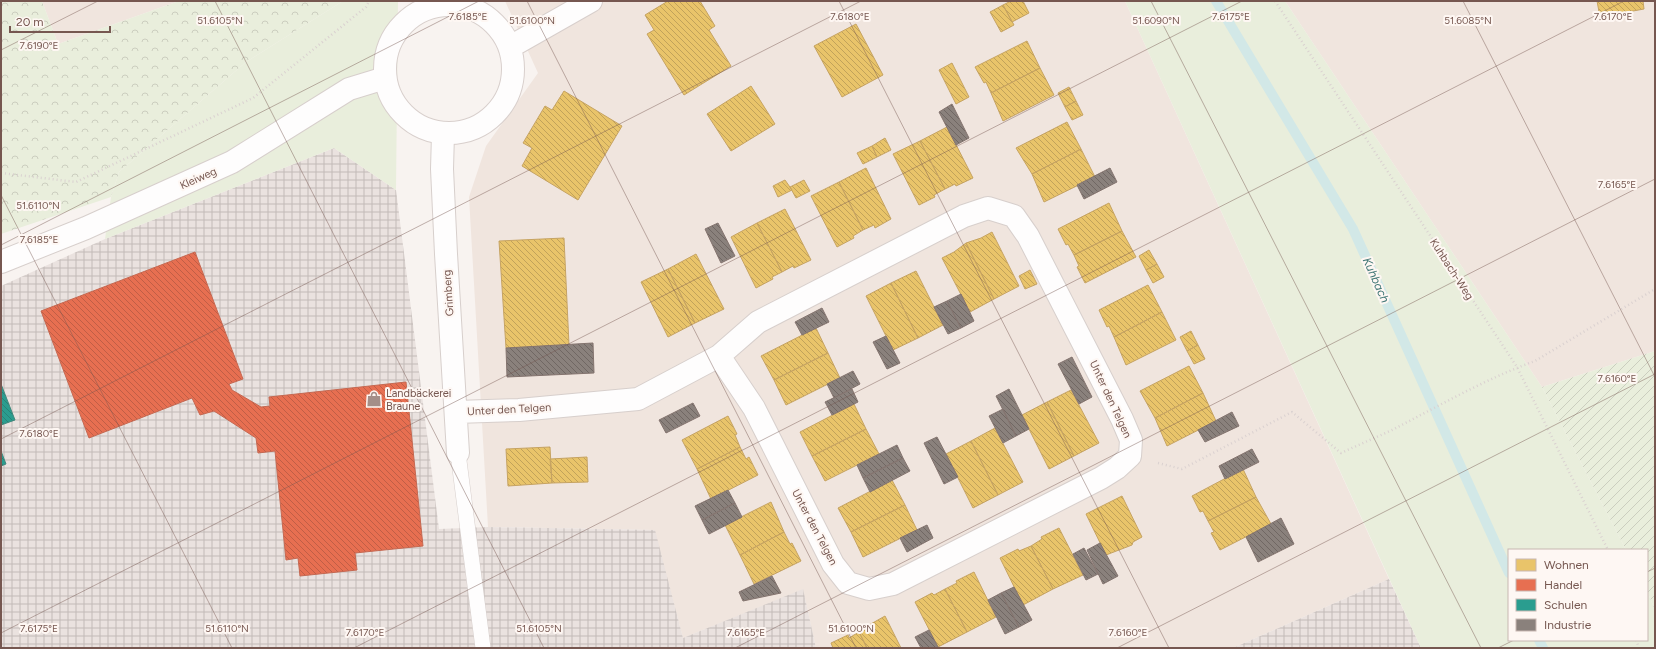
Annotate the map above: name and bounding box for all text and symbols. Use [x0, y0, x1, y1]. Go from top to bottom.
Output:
scale bar [10, 8, 110, 34]
text: 7.6185°E [449, 10, 487, 23]
text: 7.6180°E [830, 10, 870, 23]
text: 7.6175°E [1212, 10, 1250, 23]
text: 7.6170°E [1594, 10, 1632, 23]
text: 51.6105°N [197, 14, 243, 27]
text: 51.6100°N [509, 14, 555, 27]
text: 51.6090°N [1132, 14, 1180, 27]
text: 51.6085°N [1444, 14, 1492, 27]
text: 20 m [16, 15, 44, 29]
text: 7.6190°E [20, 39, 59, 52]
street label: Kleiweg [178, 165, 219, 192]
text: 7.6165°E [1598, 178, 1636, 191]
text: 51.6110°N [16, 199, 60, 212]
text: 7.6185°E [20, 233, 58, 246]
street label: Kuhbach-Weg [1427, 236, 1476, 302]
water label: Kuhbach [1360, 255, 1392, 305]
street label: Grimberg [440, 269, 457, 317]
street label: Unter den Telgen [1087, 358, 1134, 440]
text: 7.6160°E [1598, 372, 1637, 385]
place label: Landbäckerei Braune [386, 387, 451, 413]
shop icon: Landbäckerei Braune [365, 390, 383, 408]
street label: Unter den Telgen [467, 401, 551, 418]
text: 7.6180°E [19, 427, 59, 440]
street label: Unter den Telgen [789, 487, 840, 567]
legend [1508, 549, 1648, 641]
text: Wohnen [1544, 558, 1589, 572]
text: Handel [1544, 578, 1582, 592]
text: Schulen [1544, 598, 1587, 612]
text: Industrie [1544, 618, 1592, 632]
text: 7.6175°E [20, 622, 58, 635]
text: 51.6110°N [205, 622, 249, 635]
text: 51.6105°N [516, 622, 562, 635]
text: 51.6100°N [828, 622, 874, 635]
text: 7.6170°E [346, 626, 384, 639]
text: 7.6165°E [727, 626, 765, 639]
text: 7.6160°E [1109, 626, 1148, 639]

